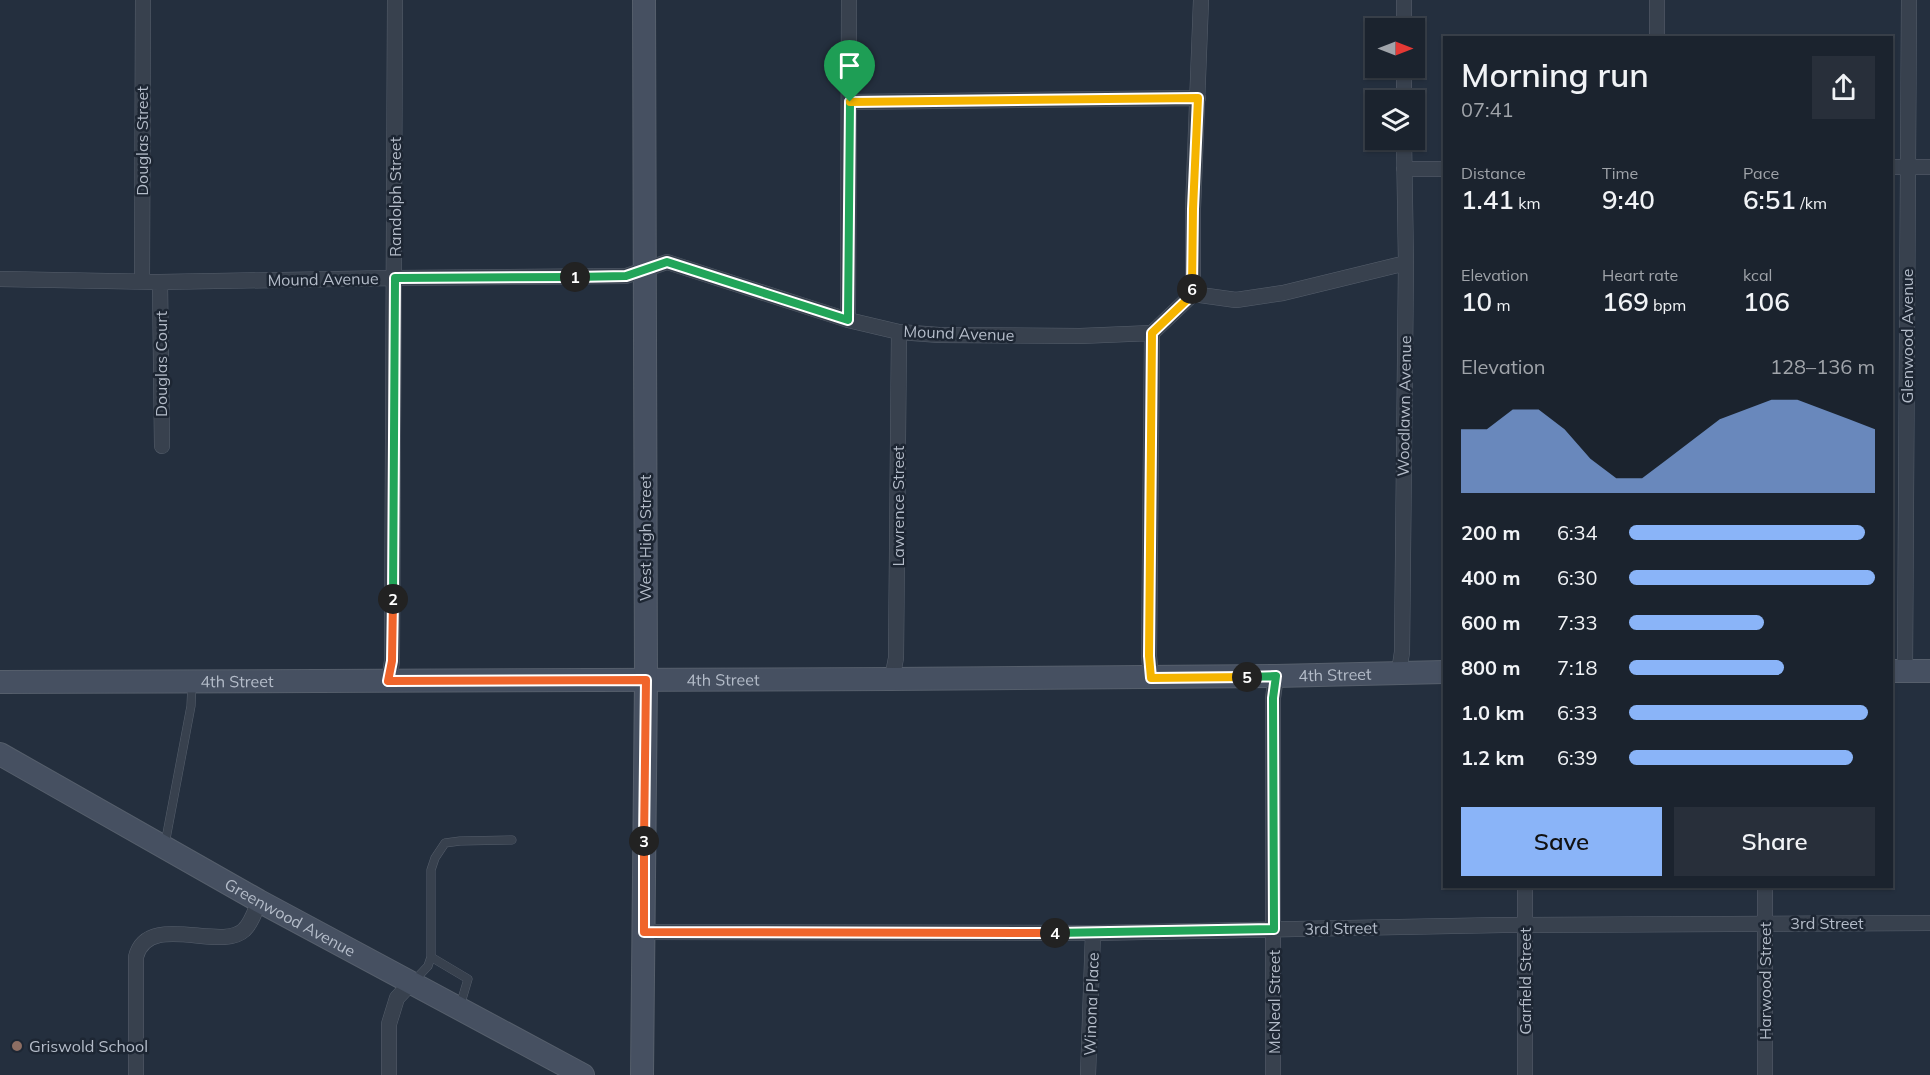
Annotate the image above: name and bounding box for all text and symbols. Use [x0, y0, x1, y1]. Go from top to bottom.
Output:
north arrow [1365, 18, 1425, 78]
map controls [1365, 18, 1425, 150]
pin [824, 40, 875, 102]
icon: arrive [833, 49, 866, 82]
text: Morning run [1461, 54, 1649, 95]
button: share [1812, 56, 1875, 119]
street label: Douglas Street [132, 86, 152, 196]
button: layers [1365, 90, 1425, 150]
text: 07:41 [1461, 97, 1514, 122]
street label: Randolph Street [385, 137, 405, 257]
text: Distance [1461, 163, 1526, 183]
text: Time [1602, 163, 1638, 183]
text: Pace [1743, 163, 1779, 183]
text: 1.41 [1461, 183, 1514, 216]
text: 9:40 [1602, 183, 1655, 216]
text: 6:51 [1743, 183, 1796, 216]
text: km [1514, 193, 1540, 213]
text: /km [1796, 193, 1827, 213]
pin: 1 [560, 262, 590, 292]
text: Elevation [1461, 265, 1529, 285]
text: Heart rate [1602, 265, 1678, 285]
text: kcal [1743, 265, 1772, 285]
text: 1 [570, 267, 580, 287]
street label: Mound Avenue [267, 268, 379, 290]
street label: Glenwood Avenue [1897, 268, 1917, 404]
pin: 6 [1177, 274, 1207, 304]
text: 6 [1187, 279, 1197, 299]
text: 10 [1461, 285, 1492, 318]
text: 169 [1602, 285, 1649, 318]
text: 106 [1743, 285, 1790, 318]
text: m [1492, 295, 1510, 315]
text: bpm [1649, 295, 1686, 315]
street label: Douglas Court [151, 311, 171, 417]
street label: Mound Avenue [903, 321, 1015, 345]
street label: Woodlawn Avenue [1393, 335, 1415, 477]
text: Elevation [1461, 354, 1546, 379]
text: 128–136 m [1770, 354, 1875, 379]
street label: Lawrence Street [888, 445, 908, 566]
street label: West High Street [635, 474, 655, 601]
text: 200 m [1461, 520, 1520, 545]
text: 6:34 [1557, 520, 1598, 545]
text: 400 m [1461, 565, 1520, 590]
text: 6:30 [1557, 565, 1598, 590]
pin: 2 [378, 584, 408, 614]
text: 2 [388, 589, 398, 609]
text: 600 m [1461, 610, 1520, 635]
text: 7:33 [1557, 610, 1598, 635]
text: 800 m [1461, 655, 1520, 680]
text: 7:18 [1557, 655, 1598, 680]
pin: 5 [1232, 662, 1262, 692]
street label: 4th Street [1298, 664, 1372, 685]
text: 5 [1242, 667, 1252, 687]
street label: 4th Street [686, 669, 760, 690]
street label: 4th Street [200, 671, 274, 691]
text: 1.0 km [1461, 700, 1524, 725]
text: 6:33 [1557, 700, 1598, 725]
text: 1.2 km [1461, 745, 1524, 770]
text: 6:39 [1557, 745, 1598, 770]
button: Save [1461, 807, 1662, 876]
button: Share [1674, 807, 1875, 876]
pin: 3 [629, 826, 659, 856]
text: 3 [639, 831, 649, 851]
street label: Greenwood Avenue [221, 874, 359, 961]
street label: 3rd Street [1790, 913, 1864, 933]
street label: 3rd Street [1304, 917, 1378, 939]
pin: 4 [1040, 918, 1070, 948]
street label: Harwood Street [1755, 921, 1775, 1040]
text: 4 [1050, 923, 1060, 943]
street label: Garfield Street [1515, 927, 1535, 1035]
street label: McNeal Street [1264, 950, 1284, 1054]
street label: Winona Place [1079, 952, 1103, 1056]
place label: Griswold School [29, 1036, 148, 1056]
marker: Griswold School [10, 1039, 24, 1053]

